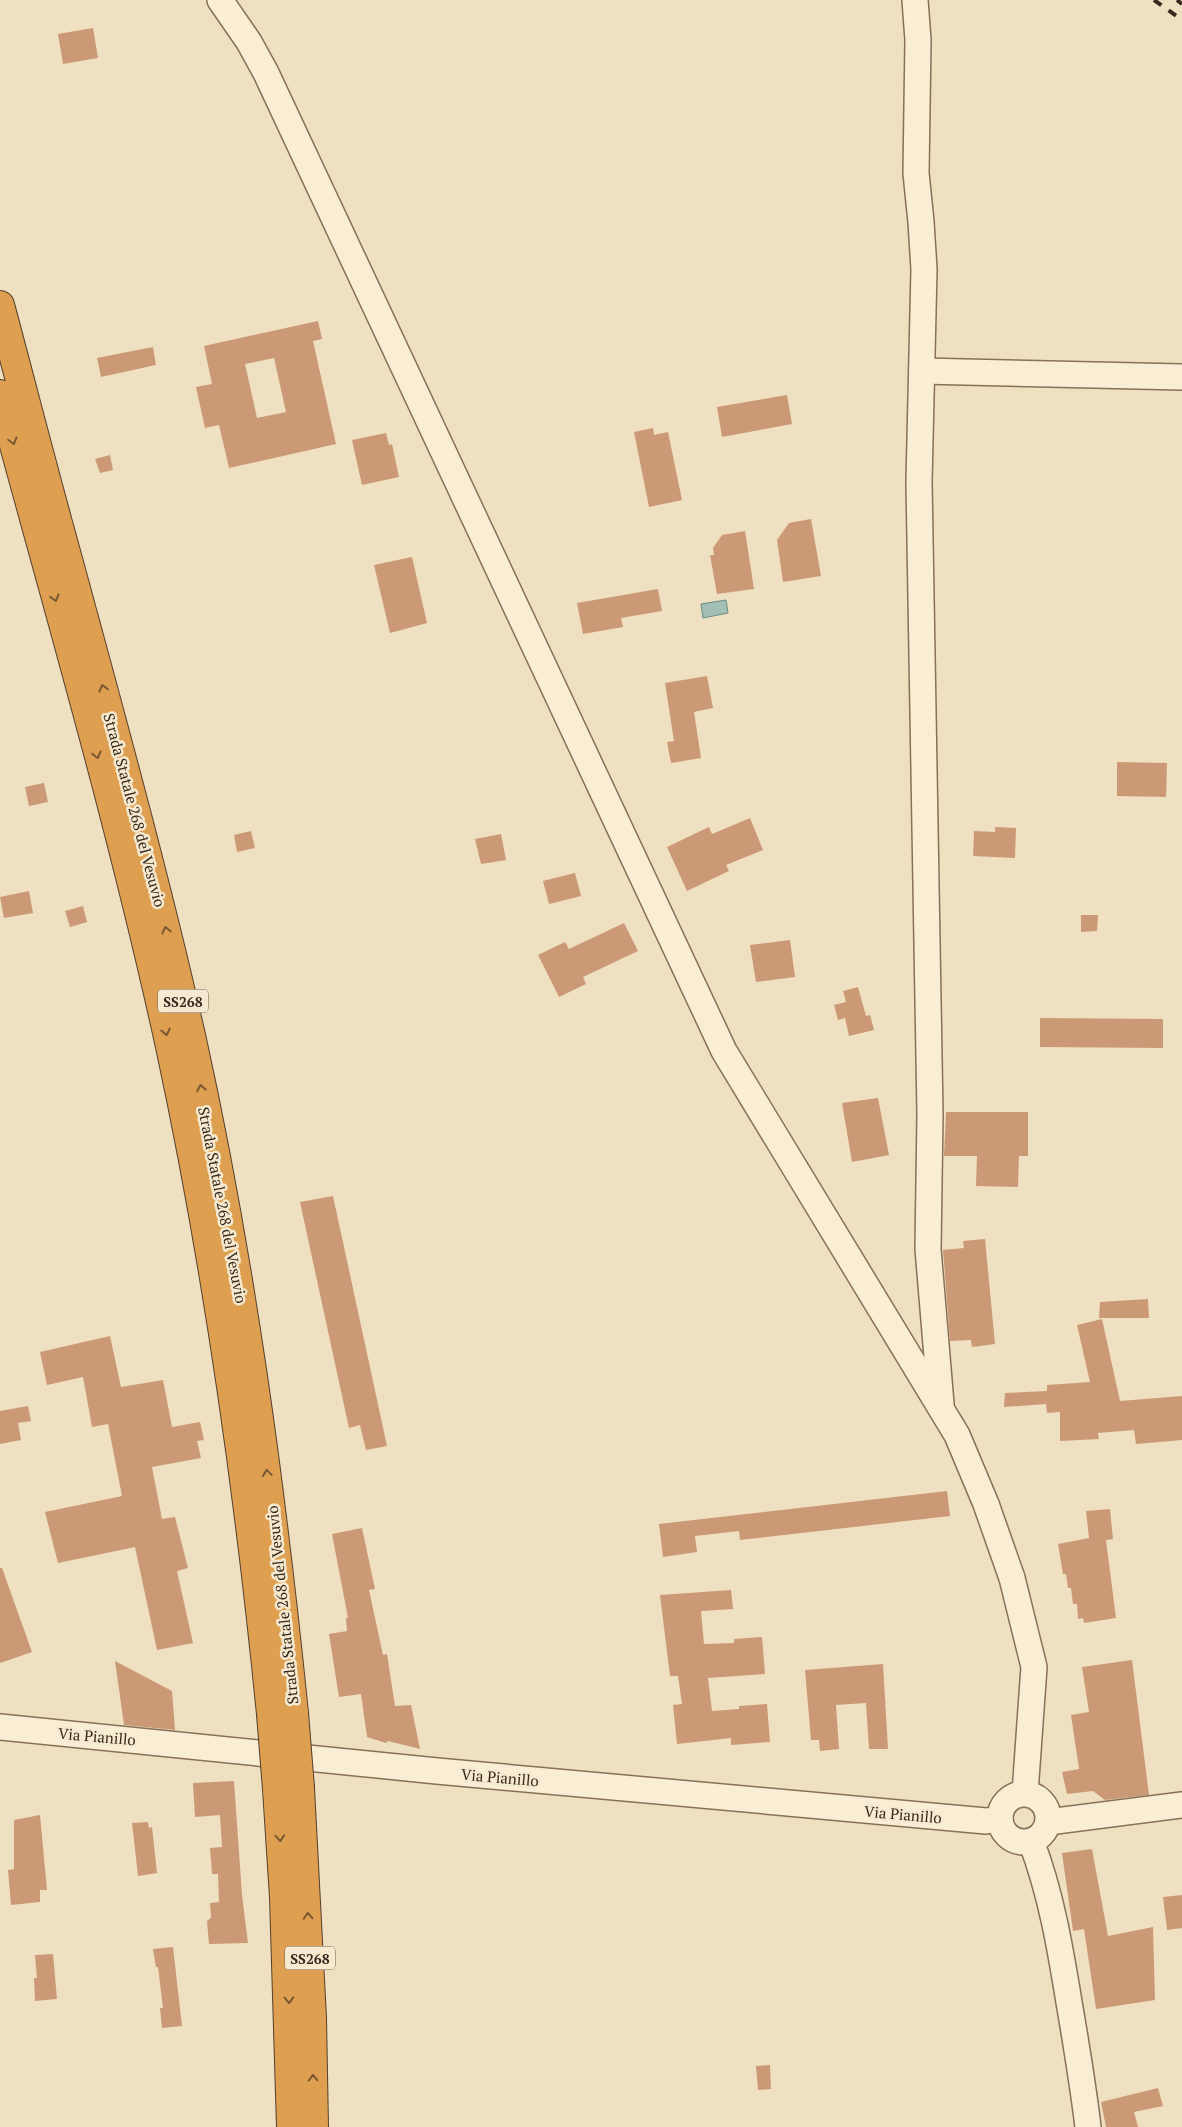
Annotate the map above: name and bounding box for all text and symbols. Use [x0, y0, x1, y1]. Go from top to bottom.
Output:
one-way arrow [7, 437, 17, 445]
one-way arrow [49, 594, 60, 603]
one-way arrow [98, 683, 109, 692]
street label: Strada Statale 268 del Vesuvio [99, 711, 171, 909]
one-way arrow [92, 751, 102, 759]
one-way arrow [161, 925, 172, 934]
road number: SS268 [158, 989, 208, 1012]
one-way arrow [160, 1027, 171, 1036]
one-way arrow [197, 1084, 207, 1093]
street label: Strada Statale 268 del Vesuvio [194, 1105, 252, 1305]
one-way arrow [263, 1468, 273, 1477]
street label: Strada Statale 268 del Vesuvio [262, 1505, 302, 1705]
street label: Via Pianillo [57, 1723, 137, 1749]
street label: Via Pianillo [460, 1764, 540, 1790]
street label: Via Pianillo [863, 1801, 943, 1827]
one-way arrow [275, 1834, 286, 1842]
one-way arrow [302, 1912, 313, 1920]
road number: SS268 [285, 1946, 335, 1970]
one-way arrow [283, 1996, 294, 2004]
one-way arrow [308, 2074, 319, 2082]

